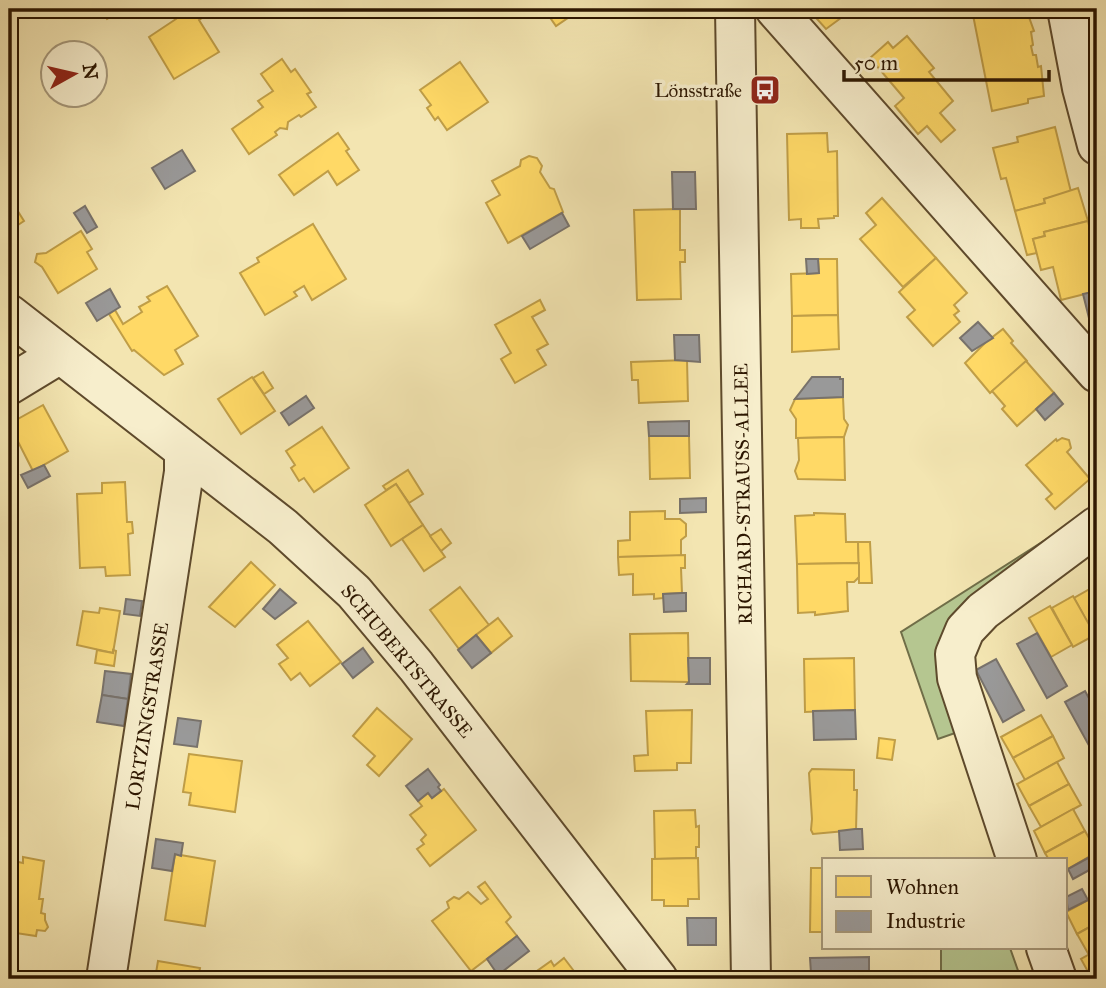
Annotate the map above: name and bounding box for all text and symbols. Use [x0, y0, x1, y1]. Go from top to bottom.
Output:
north arrow [38, 38, 108, 108]
scale bar [844, 38, 1048, 82]
text: 50 m [854, 50, 899, 76]
text: N [78, 62, 103, 81]
bus stop icon: Lönsstraße [748, 73, 782, 107]
place label: Lönsstraße [654, 79, 742, 102]
street label: RICHARD-STRAUSS-ALLEE [729, 363, 757, 625]
street label: SCHUBERTSTRASSE [336, 580, 478, 743]
street label: LORTZINGSTRASSE [121, 620, 173, 812]
legend [822, 858, 1068, 950]
text: Wohnen [886, 874, 959, 900]
text: Industrie [886, 908, 966, 934]

